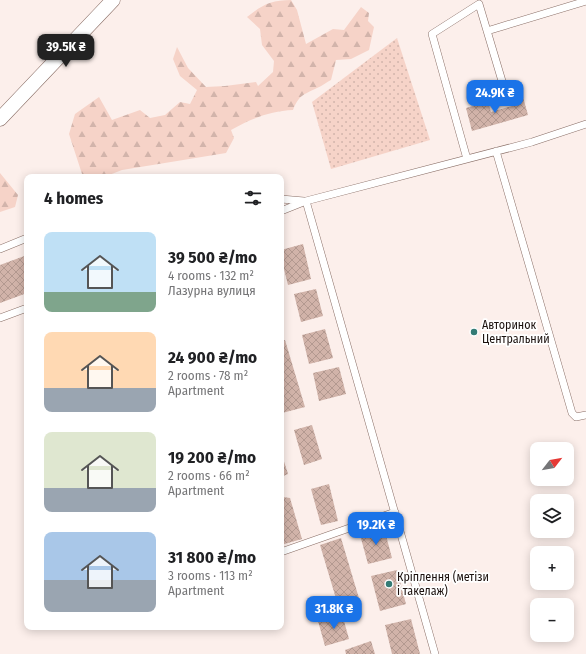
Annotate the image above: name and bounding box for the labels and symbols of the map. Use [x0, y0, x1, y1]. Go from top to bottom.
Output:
pin: 39.5K ₴ [29, 34, 103, 68]
pin: 24.9K ₴ [458, 80, 532, 114]
place label: Авторинок Центральний [482, 318, 550, 346]
marker: Авторинок Центральний [469, 327, 479, 337]
north arrow [530, 442, 574, 486]
pin: 19.2K ₴ [339, 512, 413, 546]
place label: Кріплення (метізи і такелаж) [397, 570, 489, 598]
marker: Кріплення (метізи і такелаж) [384, 579, 394, 589]
pin: 31.8K ₴ [297, 596, 371, 630]

